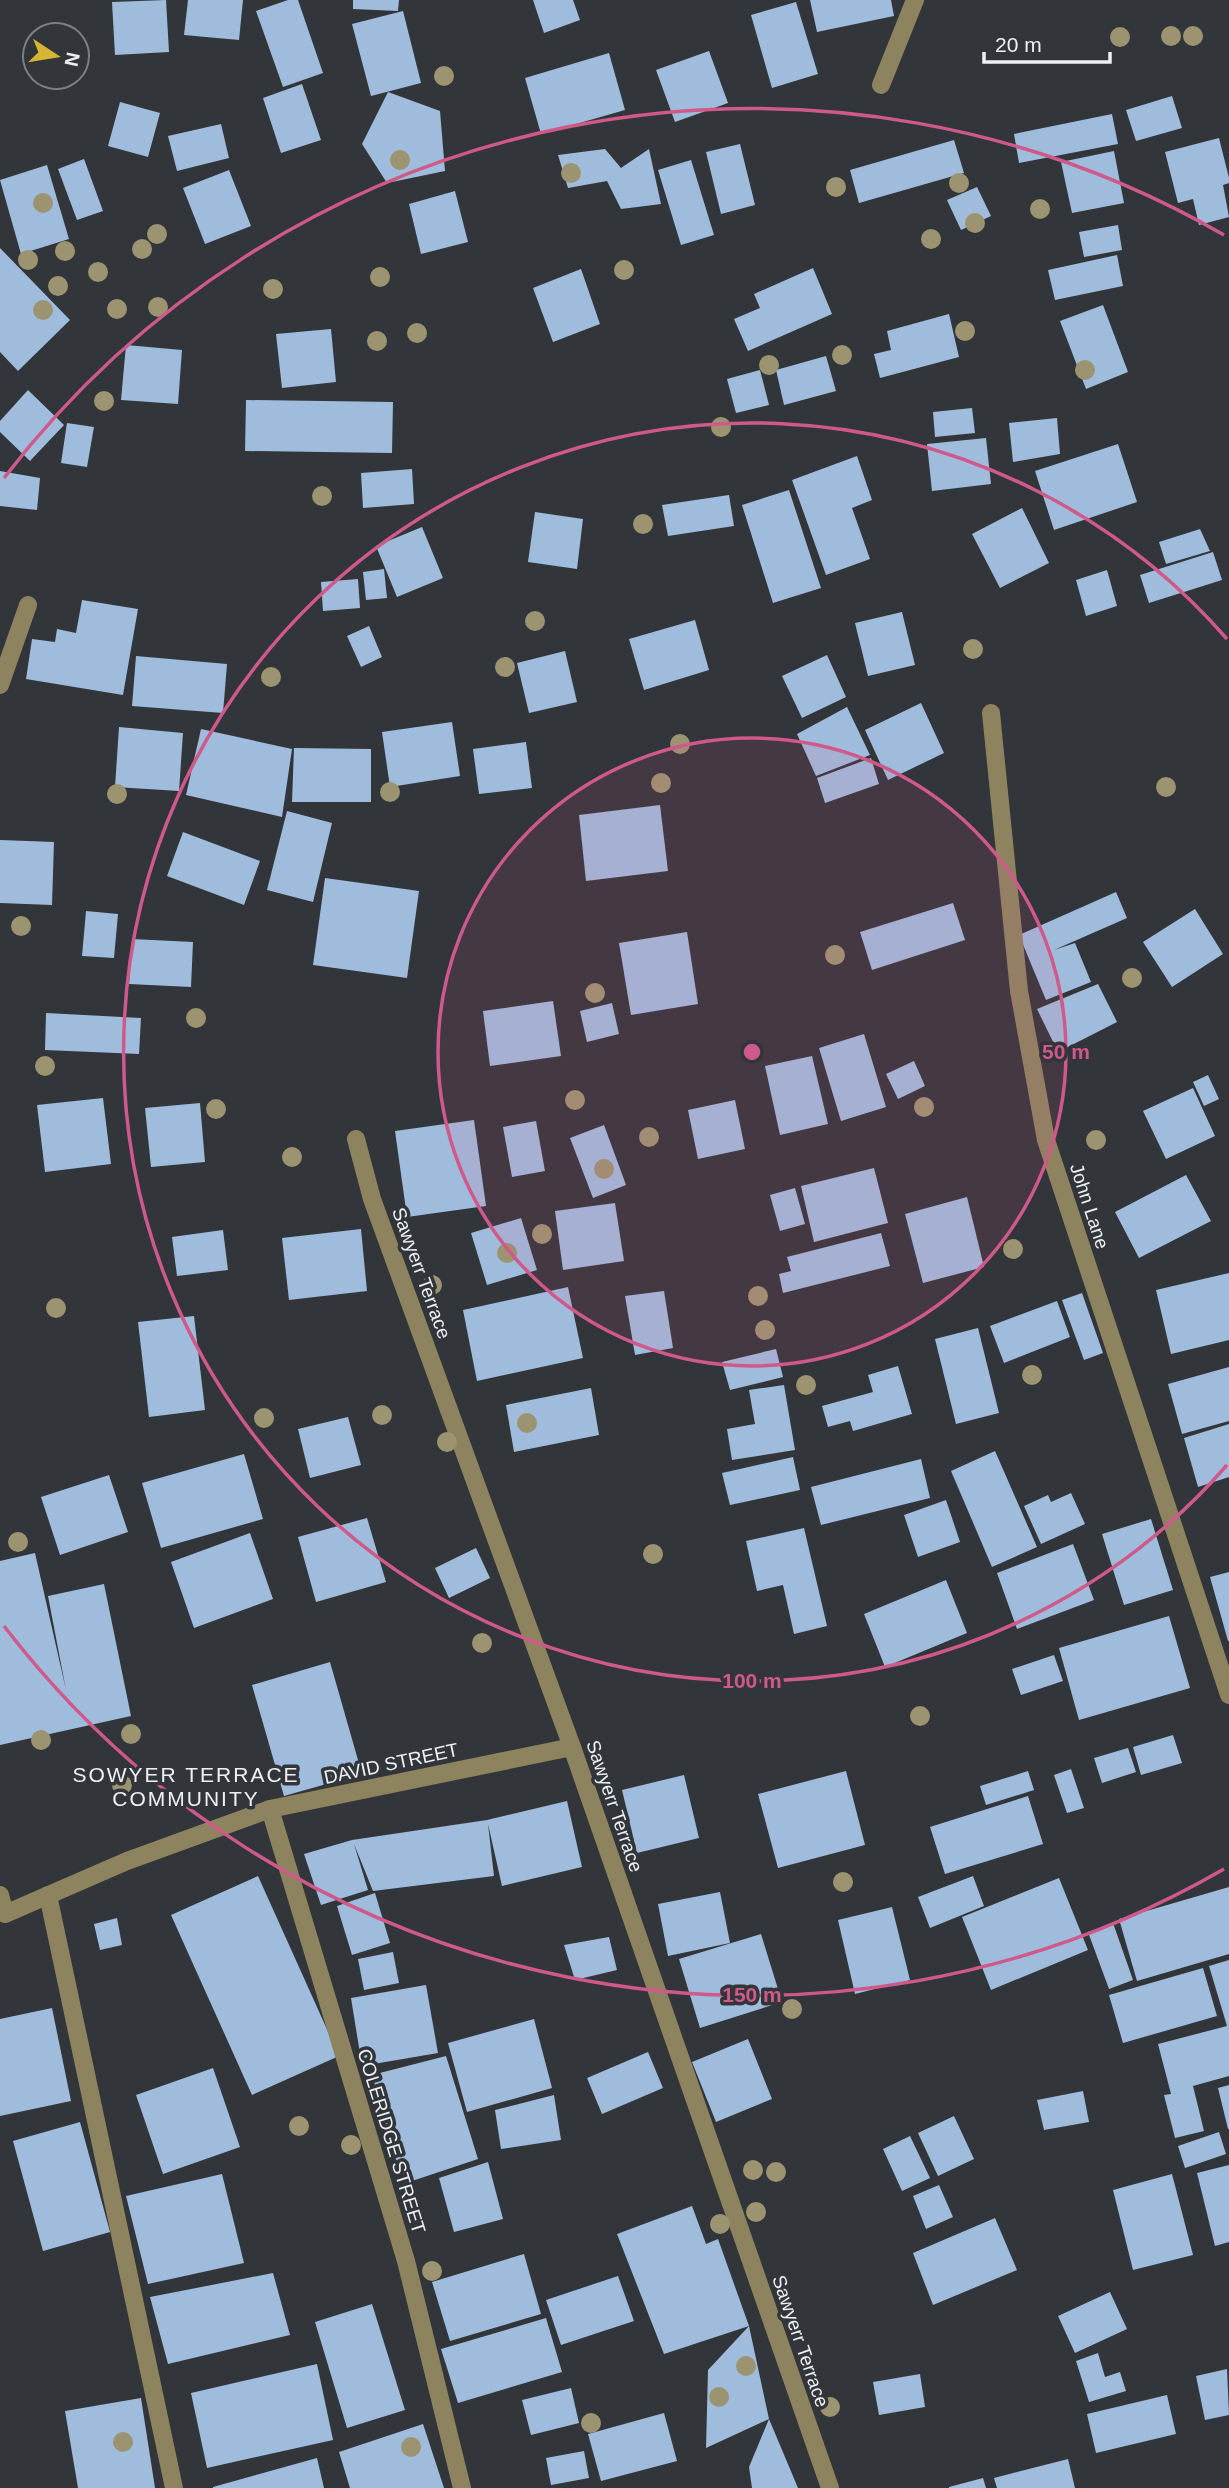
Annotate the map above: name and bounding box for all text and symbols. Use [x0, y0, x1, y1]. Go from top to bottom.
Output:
north arrow [21, 21, 91, 91]
scale bar [984, 21, 1110, 65]
text: 20 m [995, 33, 1042, 56]
text: N [60, 51, 84, 68]
centre of rings [740, 1040, 764, 1064]
text: 50 m [1042, 1040, 1090, 1063]
street label: John Lane [1066, 1161, 1113, 1252]
street label: Sawyerr Terrace [388, 1205, 455, 1342]
text: 100 m [722, 1669, 782, 1692]
street label: Sawyerr Terrace [582, 1738, 647, 1875]
street label: DAVID STREET [322, 1739, 461, 1788]
district label: SOWYER TERRACE COMMUNITY [72, 1763, 300, 1810]
text: 150 m [722, 1983, 782, 2006]
street label: COLERIDGE STREET [353, 2046, 430, 2236]
street label: Sawyerr Terrace [768, 2273, 833, 2410]

